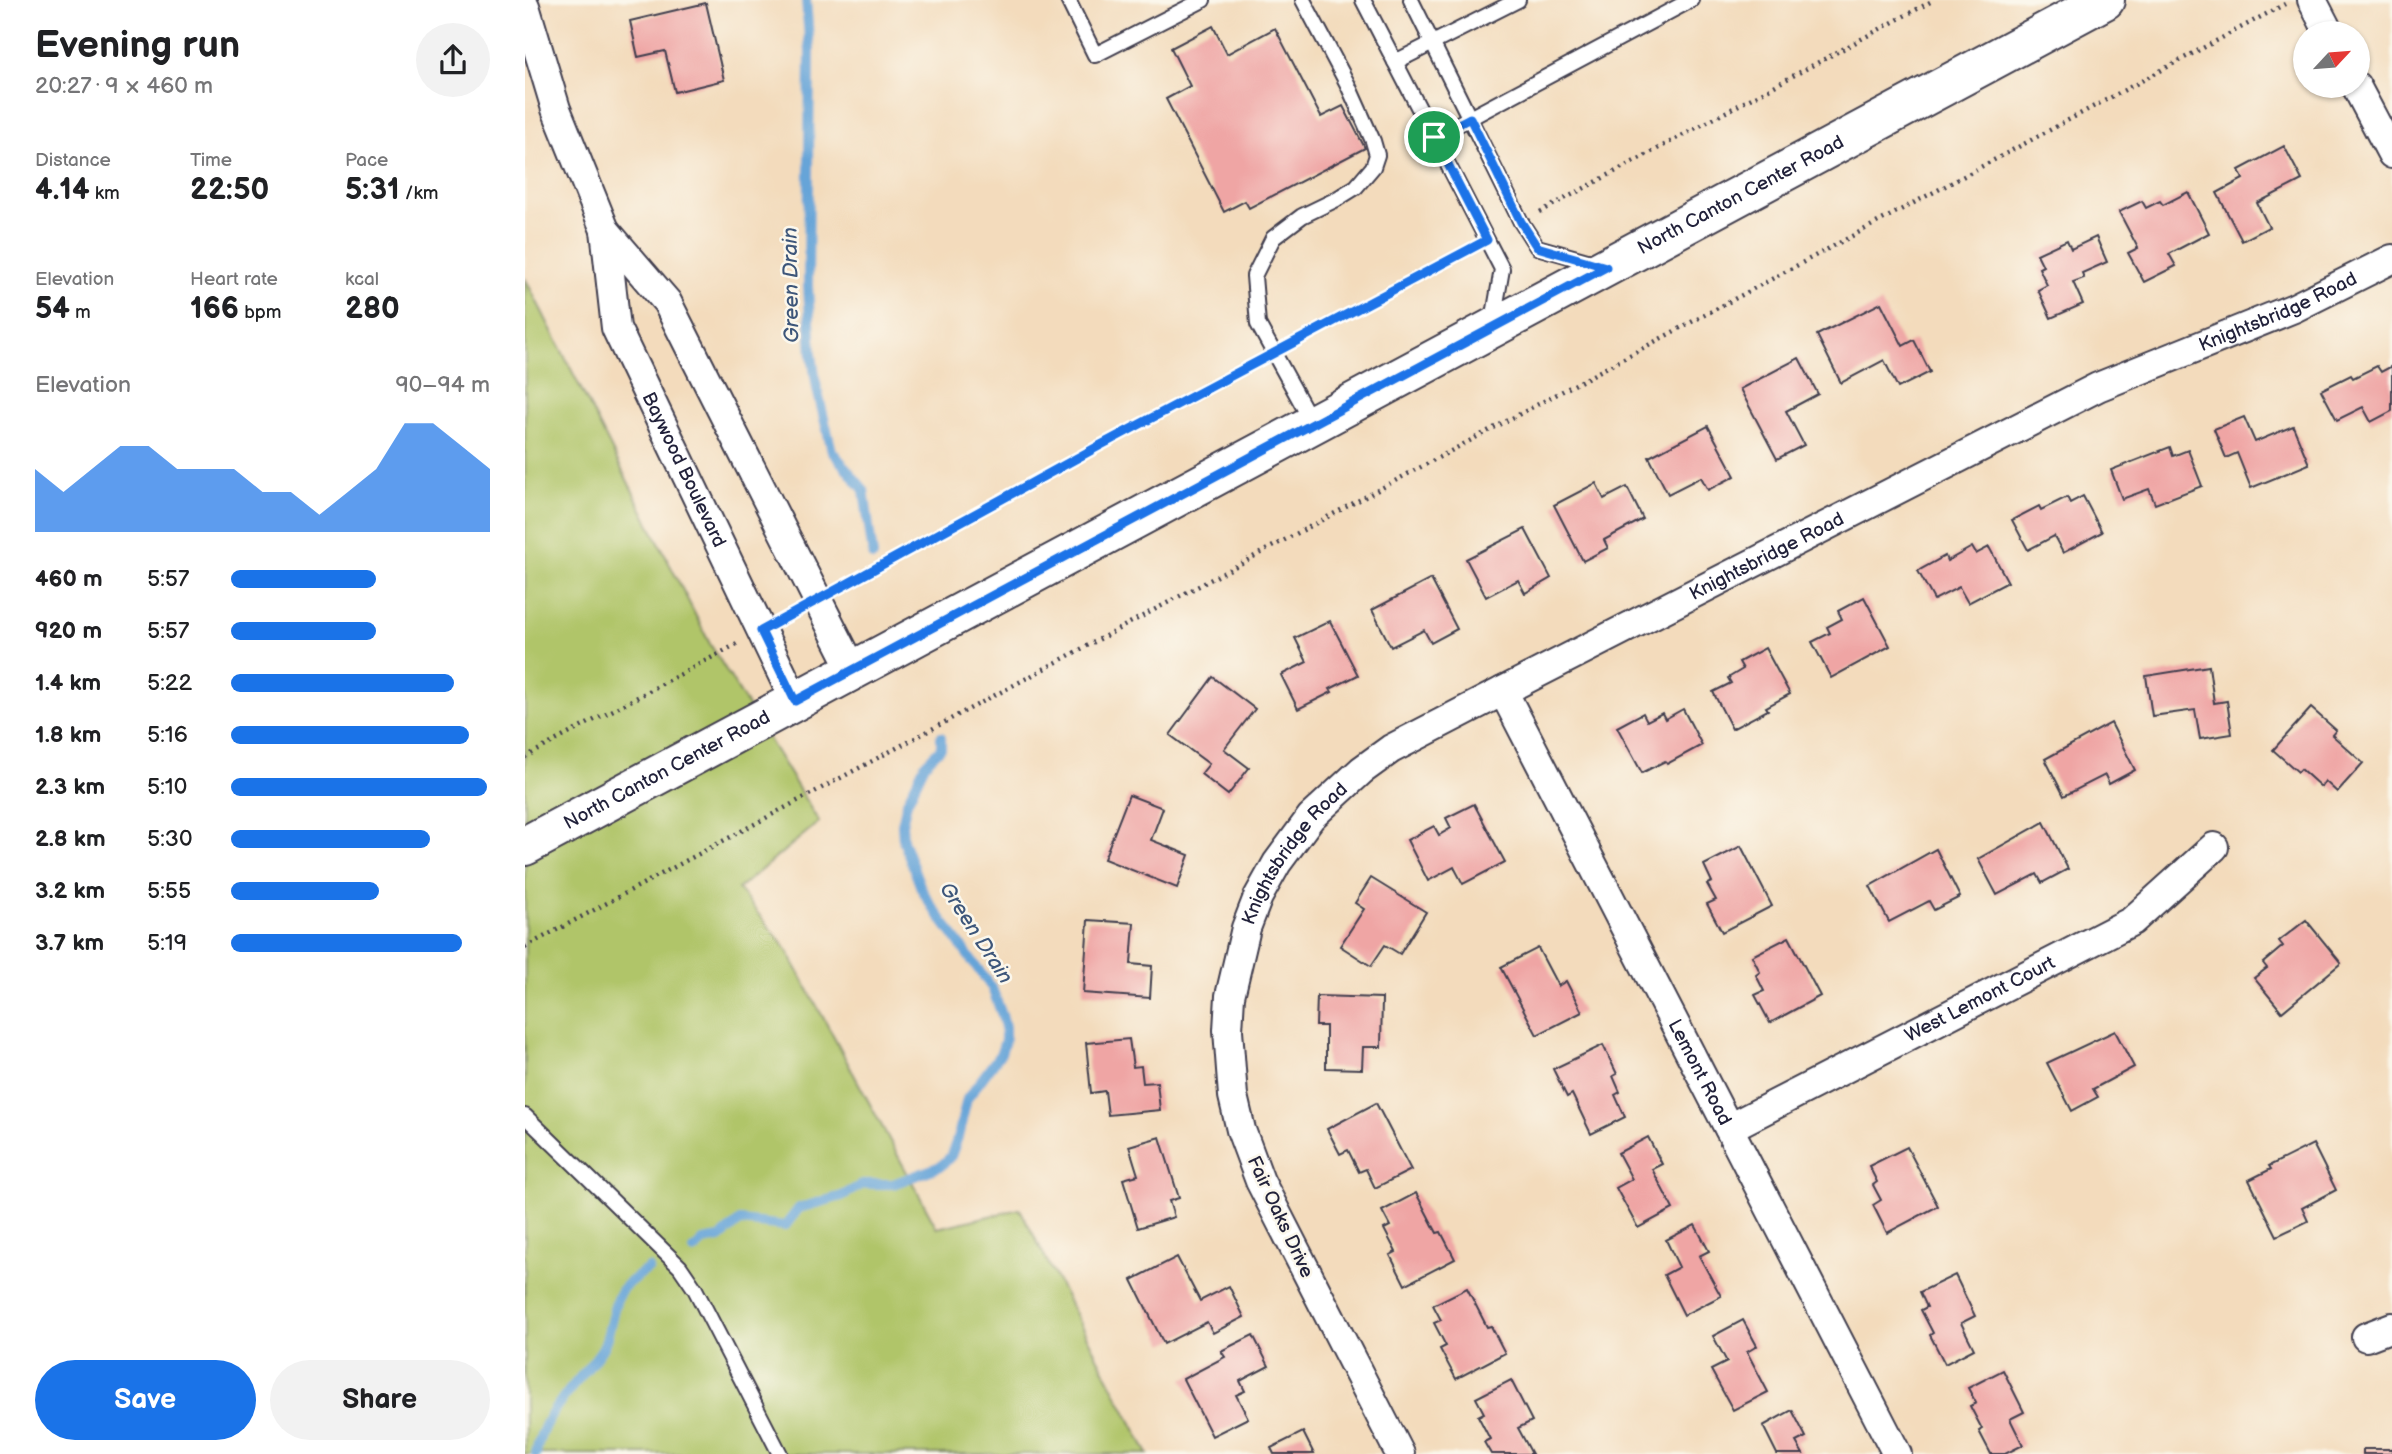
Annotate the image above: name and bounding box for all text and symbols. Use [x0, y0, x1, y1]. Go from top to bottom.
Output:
north arrow [2293, 21, 2369, 98]
map controls [2293, 21, 2370, 98]
text: Evening run [35, 23, 240, 68]
button: share [416, 23, 490, 97]
text: 20:27 · 9 × 460 m [35, 72, 213, 100]
pin [1404, 107, 1464, 167]
icon: arrive [1415, 118, 1453, 156]
street label: North Canton Center Road [1634, 130, 1848, 260]
text: Distance [35, 149, 111, 172]
text: Time [190, 149, 232, 172]
text: Pace [345, 149, 388, 172]
text: 4.14 [35, 172, 90, 208]
text: 22:50 [190, 172, 269, 208]
text: 5:31 [345, 172, 400, 208]
text: km [90, 182, 120, 205]
text: /km [400, 182, 438, 205]
water label: Green Drain [777, 227, 805, 343]
street label: Knightsbridge Road [2195, 267, 2361, 357]
text: Elevation [35, 268, 114, 291]
text: Heart rate [190, 268, 278, 291]
text: kcal [345, 268, 379, 291]
text: 54 [35, 291, 70, 327]
text: 166 [190, 291, 239, 327]
text: 280 [345, 291, 400, 327]
text: m [70, 301, 91, 324]
text: bpm [239, 301, 282, 324]
text: Elevation [35, 371, 131, 399]
text: 90–94 m [395, 371, 490, 399]
street label: Baywood Boulevard [637, 389, 731, 551]
street label: Knightsbridge Road [1686, 507, 1848, 605]
text: 460 m [35, 565, 103, 593]
text: 5:57 [147, 565, 189, 593]
text: 920 m [35, 617, 102, 645]
text: 5:57 [147, 617, 189, 645]
text: 1.4 km [35, 669, 101, 697]
text: 5:22 [147, 669, 192, 697]
street label: North Canton Center Road [560, 705, 774, 835]
text: 1.8 km [35, 721, 101, 749]
text: 5:16 [147, 721, 188, 749]
text: 2.3 km [35, 773, 105, 801]
text: 5:10 [147, 773, 187, 801]
street label: Knightsbridge Road [1237, 778, 1352, 928]
text: 2.8 km [35, 825, 106, 853]
text: 5:30 [147, 825, 193, 853]
text: 3.2 km [35, 877, 105, 905]
text: 5:55 [147, 877, 191, 905]
water label: Green Drain [934, 878, 1018, 988]
text: 3.7 km [35, 929, 104, 957]
text: 5:19 [147, 929, 187, 957]
street label: West Lemont Court [1901, 951, 2059, 1047]
street label: Lemont Road [1663, 1015, 1737, 1129]
street label: Fair Oaks Drive [1242, 1153, 1318, 1281]
button: Save [35, 1360, 256, 1440]
button: Share [270, 1360, 490, 1440]

